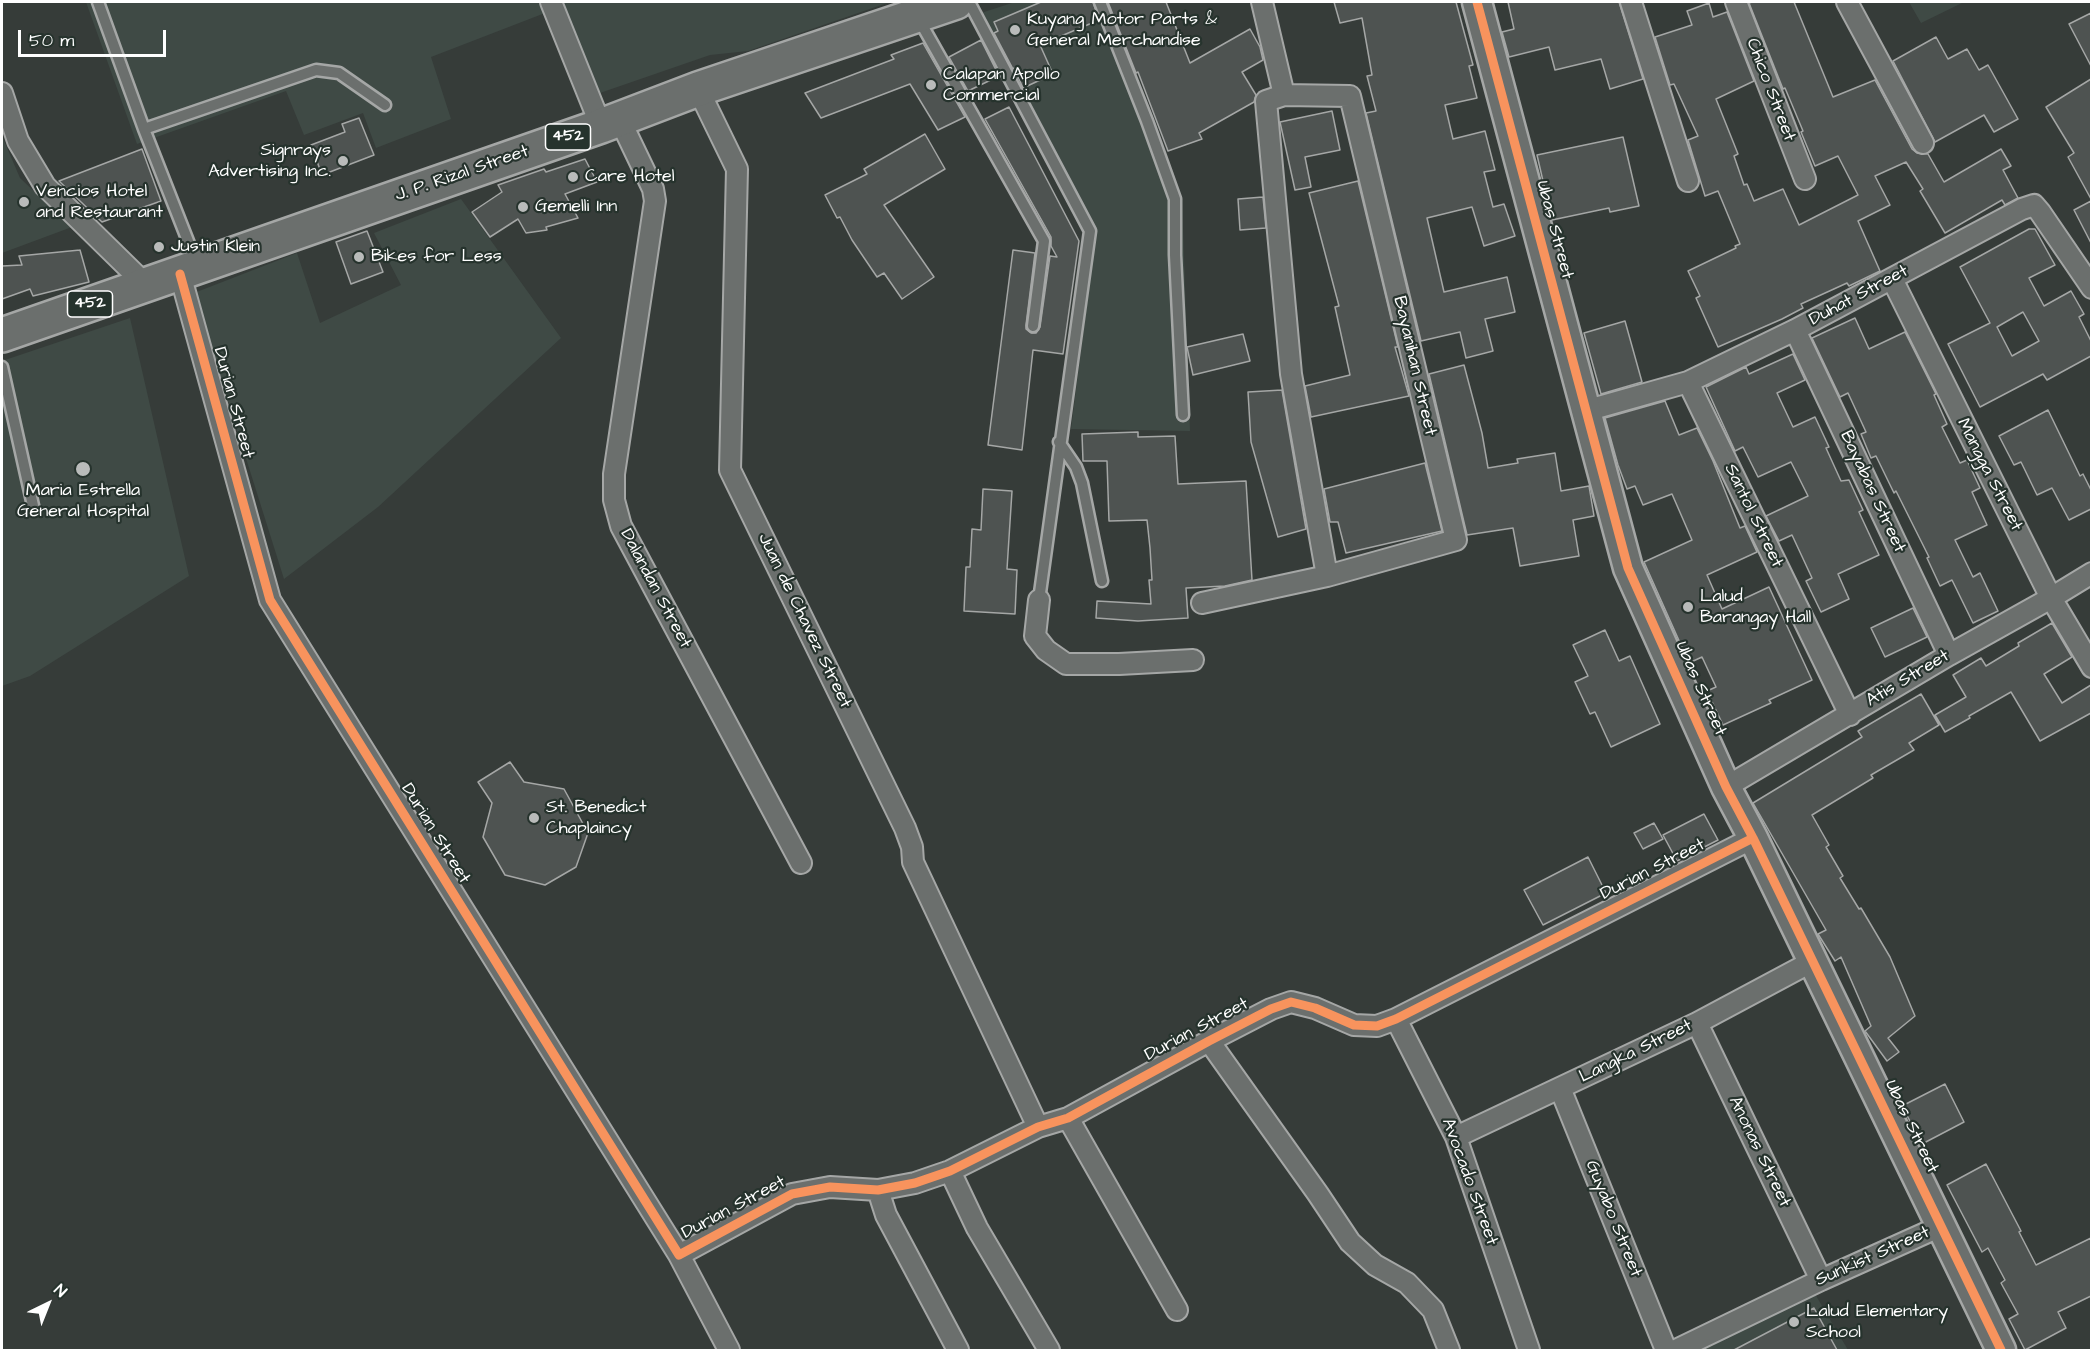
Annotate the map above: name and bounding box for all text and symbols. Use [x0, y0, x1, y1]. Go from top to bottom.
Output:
place label: Kuyang Motor Parts & General Merchandise [1027, 9, 1217, 52]
scale bar [21, 18, 170, 56]
marker: Kuyang Motor Parts & General Merchandise [1008, 23, 1022, 37]
text: 50 m [29, 28, 74, 53]
street label: Chico Street [1740, 35, 1800, 145]
place label: Calapan Apollo Commercial [943, 64, 1060, 106]
marker: Calapan Apollo Commercial [924, 78, 938, 92]
road number: 452 [546, 124, 590, 150]
place label: Signrays Advertising Inc. [208, 140, 331, 182]
street label: J. P. Rizal Street [392, 141, 532, 207]
marker: Signrays Advertising Inc. [336, 154, 350, 168]
place label: Care Hotel [585, 166, 675, 188]
marker: Care Hotel [566, 170, 580, 184]
street label: Ubas Street [1530, 178, 1578, 282]
place label: Vencios Hotel and Restaurant [36, 181, 163, 224]
marker: Vencios Hotel and Restaurant [17, 195, 31, 209]
place label: Gemelli Inn [535, 196, 617, 218]
marker: Gemelli Inn [516, 200, 530, 214]
place label: Justin Klein [171, 236, 260, 258]
marker: Justin Klein [152, 240, 166, 254]
place label: Bikes for Less [371, 246, 502, 268]
marker: Bikes for Less [352, 250, 366, 264]
street label: Duhat Street [1806, 261, 1912, 331]
road number: 452 [68, 291, 112, 317]
street label: Bayanihan Street [1387, 294, 1441, 438]
street label: Durian Street [208, 345, 258, 461]
street label: Mangga Street [1951, 415, 2027, 535]
street label: Bayabas Street [1834, 428, 1910, 556]
marker: Maria Estrella General Hospital [74, 460, 92, 478]
street label: Santol Street [1719, 461, 1787, 571]
place label: Maria Estrella General Hospital [17, 480, 149, 522]
street label: Dalandan Street [614, 526, 696, 652]
street label: Juan de Chavez Street [752, 530, 856, 712]
place label: Lalud Barangay Hall [1700, 586, 1811, 628]
marker: Lalud Barangay Hall [1681, 600, 1695, 614]
street label: Ubas Street [1670, 638, 1730, 740]
street label: Atis Street [1862, 646, 1954, 712]
street label: Durian Street [396, 780, 474, 888]
place label: St. Benedict Chaplaincy [546, 797, 646, 840]
marker: St. Benedict Chaplaincy [527, 811, 541, 825]
street label: Durian Street [1597, 834, 1709, 906]
street label: Durian Street [1141, 994, 1253, 1066]
street label: Langka Street [1576, 1015, 1696, 1089]
street label: Ubas Street [1879, 1077, 1943, 1177]
street label: Anonas Street [1723, 1093, 1795, 1211]
street label: Avocado Street [1436, 1116, 1502, 1248]
street label: Guyabo Street [1580, 1158, 1646, 1280]
street label: Durian Street [678, 1172, 790, 1244]
street label: Sunkist Street [1813, 1222, 1933, 1292]
north arrow [18, 1274, 78, 1334]
text: N [49, 1279, 71, 1302]
place label: Lalud Elementary School [1806, 1301, 1948, 1344]
marker: Lalud Elementary School [1787, 1315, 1801, 1329]

